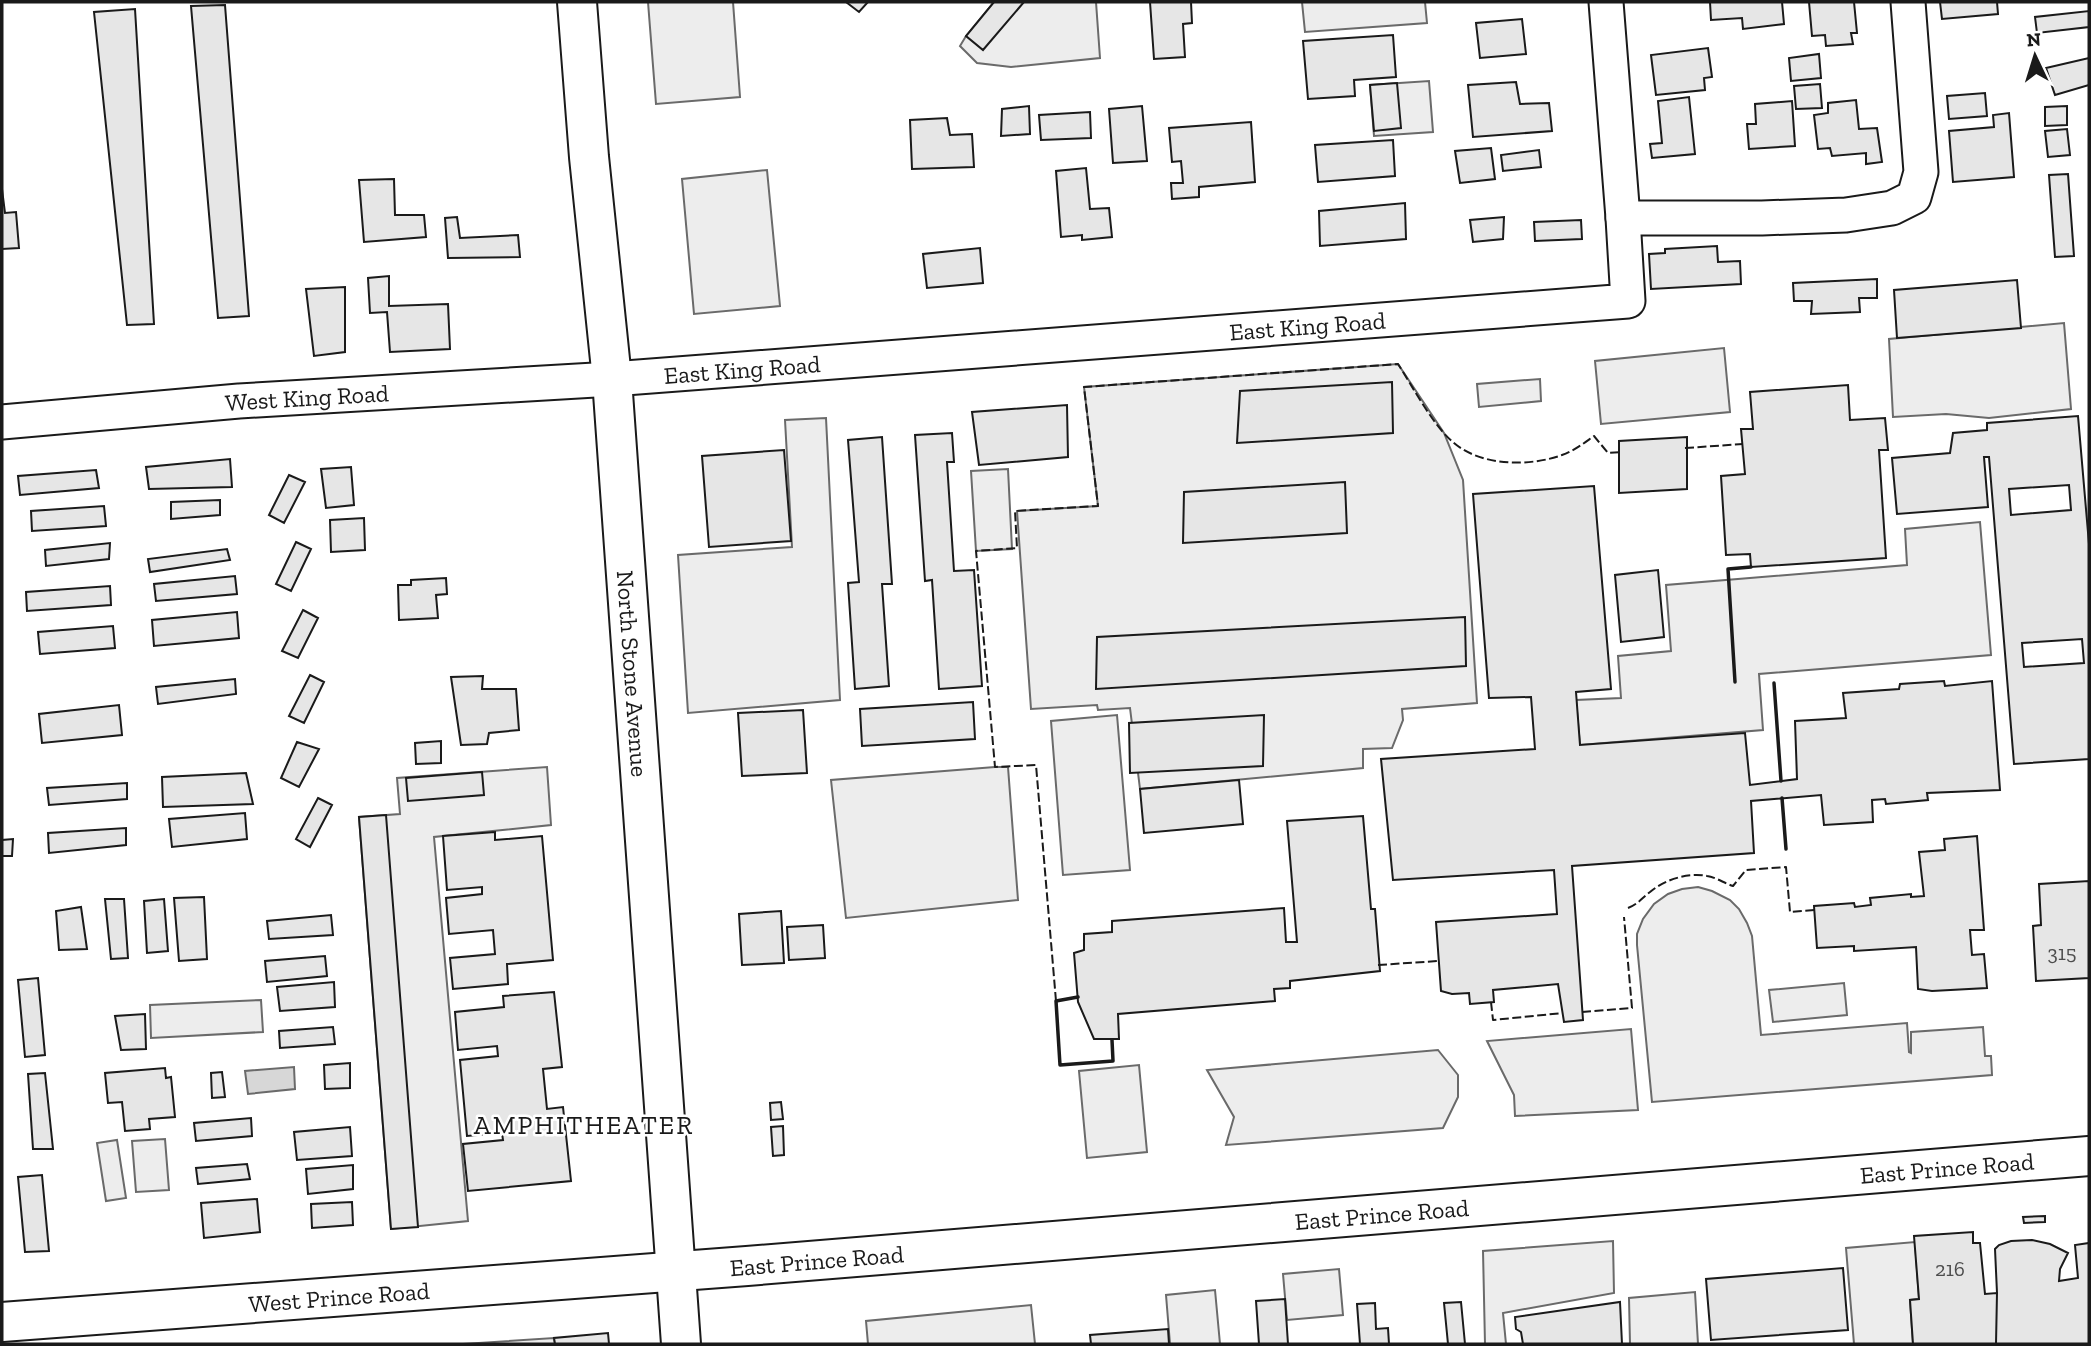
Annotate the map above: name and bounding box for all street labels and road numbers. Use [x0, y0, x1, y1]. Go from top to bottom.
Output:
street label: East King Road [1228, 305, 1387, 346]
street label: East King Road [663, 349, 821, 389]
street label: West King Road [224, 378, 389, 417]
street label: North Stone Avenue [611, 569, 655, 778]
street label: East Prince Road [1859, 1146, 2035, 1189]
street label: East Prince Road [1294, 1192, 1470, 1236]
street label: East Prince Road [729, 1239, 905, 1282]
street label: West Prince Road [248, 1275, 431, 1318]

